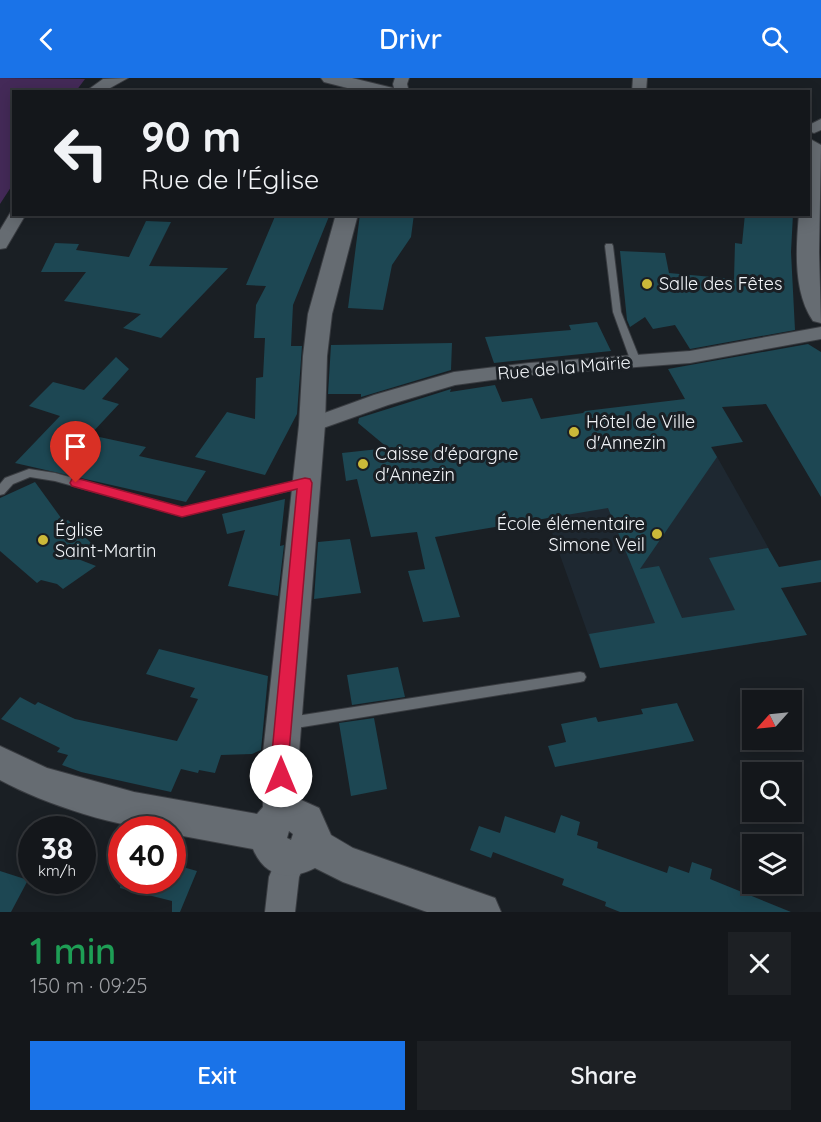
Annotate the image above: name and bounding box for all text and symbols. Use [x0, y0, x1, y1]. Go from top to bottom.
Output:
text: Drivr [379, 22, 442, 56]
icon: back [30, 23, 63, 56]
icon: search [758, 23, 791, 56]
text: 90 m [141, 110, 241, 163]
icon: left [42, 114, 120, 192]
text: Rue de l'Église [141, 162, 319, 196]
place label: Salle des Fêtes [659, 272, 782, 295]
marker: Salle des Fêtes [640, 277, 654, 291]
street label: Rue de la Mairie [496, 350, 632, 385]
place label: Hôtel de Ville d'Annezin [586, 410, 695, 454]
pin [50, 421, 101, 483]
marker: Hôtel de Ville d'Annezin [567, 425, 581, 439]
icon: arrive [59, 430, 92, 463]
place label: Caisse d'épargne d'Annezin [375, 442, 518, 486]
marker: Caisse d'épargne d'Annezin [356, 457, 370, 471]
place label: École élémentaire Simone Veil [497, 512, 645, 556]
place label: Église Saint-Martin [55, 518, 156, 562]
marker: École élémentaire Simone Veil [650, 527, 664, 541]
marker: Église Saint-Martin [36, 533, 50, 547]
north arrow [742, 690, 802, 750]
map controls [742, 690, 802, 894]
position arrow [249, 744, 313, 808]
button: search [742, 762, 802, 822]
speed limit sign: 40 [108, 816, 186, 894]
text: 38 [41, 829, 73, 867]
button: layers [742, 834, 802, 894]
text: km/h [38, 861, 76, 880]
text: 1 min [30, 928, 116, 973]
button: close [728, 932, 791, 995]
text: 150 m · 09:25 [30, 973, 148, 998]
button: Exit [30, 1041, 405, 1110]
button: Share [417, 1041, 791, 1110]

